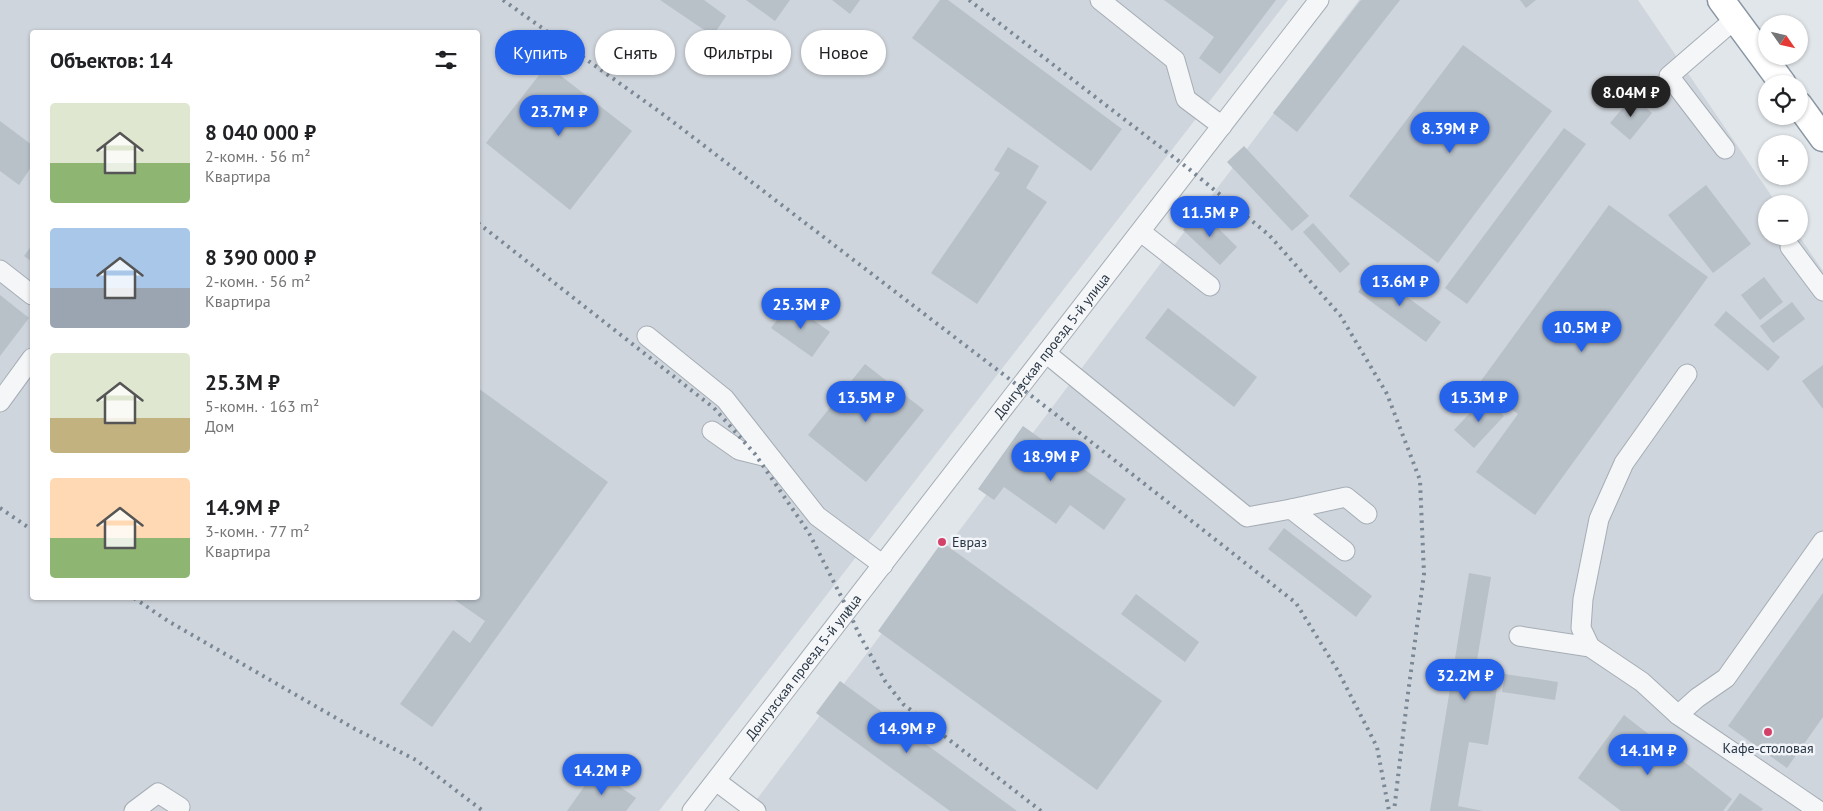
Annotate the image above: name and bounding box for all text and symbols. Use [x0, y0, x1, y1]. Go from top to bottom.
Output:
north arrow [1758, 15, 1808, 65]
map controls [1758, 15, 1808, 245]
chip: Купить [495, 30, 585, 75]
chip: Снять [595, 30, 675, 75]
chip: Фильтры [685, 30, 791, 75]
chip: Новое [801, 30, 886, 75]
icon: filters [432, 46, 460, 74]
text: Объектов: 14 [50, 47, 173, 74]
button: locate [1758, 75, 1808, 125]
pin: 8.04M ₽ [1585, 76, 1677, 118]
text: 8.04M ₽ [1602, 82, 1660, 102]
pin: 23.7M ₽ [513, 94, 605, 137]
text: 23.7M ₽ [530, 101, 588, 121]
pin: 8.39M ₽ [1404, 112, 1496, 154]
text: 8.39M ₽ [1421, 118, 1479, 138]
text: 8 040 000 ₽ [205, 119, 316, 146]
icon: home [90, 123, 150, 183]
button: + [1758, 135, 1808, 185]
text: 2-комн. · 56 m² [205, 146, 311, 166]
text: Квартира [205, 166, 271, 186]
button: − [1758, 195, 1808, 245]
pin: 11.5M ₽ [1164, 196, 1256, 238]
text: 11.5M ₽ [1181, 202, 1239, 222]
text: 8 390 000 ₽ [205, 244, 316, 271]
icon: home [90, 248, 150, 308]
pin: 13.6M ₽ [1354, 264, 1446, 307]
street label: Донгузская проезд 5-й улица [990, 269, 1114, 422]
text: 2-комн. · 56 m² [205, 271, 311, 291]
text: 13.6M ₽ [1371, 271, 1429, 291]
pin: 25.3M ₽ [755, 288, 847, 330]
text: Квартира [205, 291, 271, 311]
text: 25.3M ₽ [772, 294, 830, 314]
pin: 10.5M ₽ [1536, 310, 1628, 353]
text: 10.5M ₽ [1553, 317, 1611, 337]
text: 25.3M ₽ [205, 369, 280, 396]
icon: home [90, 373, 150, 433]
pin: 13.5M ₽ [820, 380, 912, 423]
pin: 15.3M ₽ [1433, 380, 1525, 423]
text: 13.5M ₽ [837, 387, 895, 407]
text: 15.3M ₽ [1450, 387, 1508, 407]
text: 5-комн. · 163 m² [205, 396, 319, 416]
text: Дом [205, 416, 234, 436]
pin: 18.9M ₽ [1005, 440, 1097, 482]
text: 18.9M ₽ [1022, 446, 1080, 466]
text: 14.9M ₽ [205, 494, 280, 521]
icon: home [90, 498, 150, 558]
text: 3-комн. · 77 m² [205, 521, 310, 541]
place label: Евраз [952, 533, 987, 551]
marker: Евраз [936, 536, 948, 548]
text: Квартира [205, 541, 271, 561]
street label: Донгузская проезд 5-й улица [741, 591, 865, 743]
pin: 32.2M ₽ [1419, 658, 1511, 701]
text: 32.2M ₽ [1436, 665, 1494, 685]
pin: 14.9M ₽ [861, 712, 953, 754]
text: 14.9M ₽ [878, 718, 936, 738]
marker: Кафе-столовая [1762, 726, 1774, 738]
pin: 14.1M ₽ [1602, 734, 1694, 776]
place label: Кафе-столовая [1722, 739, 1814, 757]
text: 14.1M ₽ [1619, 740, 1677, 760]
pin: 14.2M ₽ [556, 754, 648, 796]
text: 14.2M ₽ [573, 760, 631, 780]

